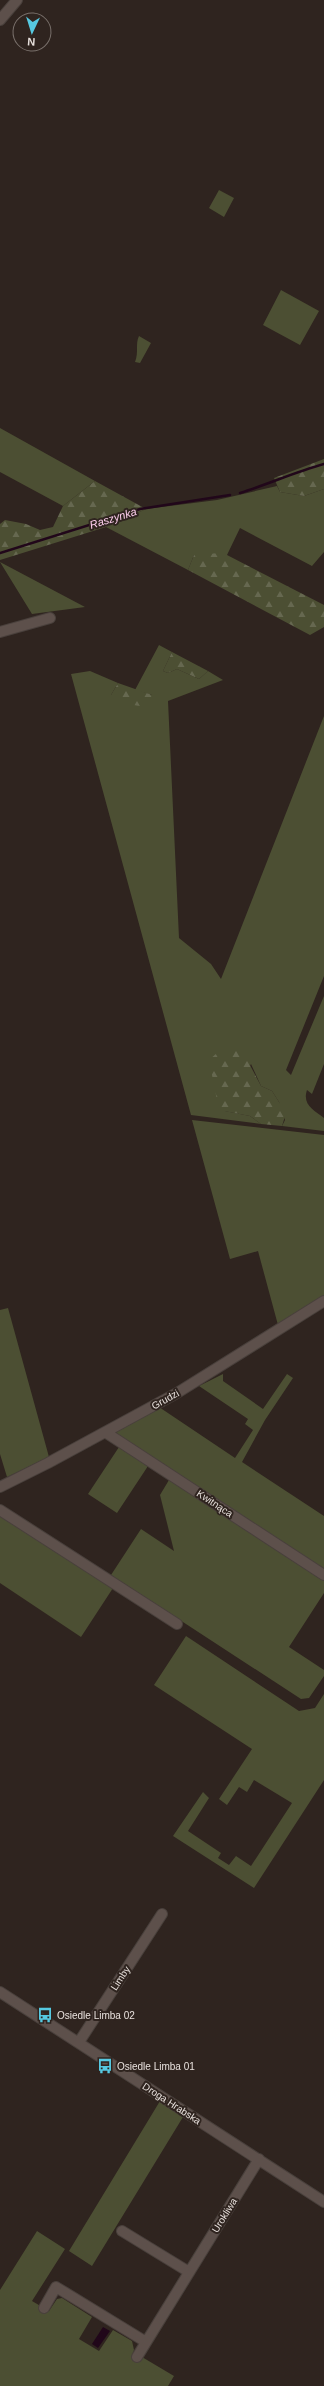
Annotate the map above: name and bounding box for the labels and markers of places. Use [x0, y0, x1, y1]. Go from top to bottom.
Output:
bus stop icon: Osiedle Limba 02 [36, 2006, 54, 2024]
place label: Osiedle Limba 02 [57, 2010, 135, 2021]
bus stop icon: Osiedle Limba 01 [96, 2057, 114, 2075]
place label: Osiedle Limba 01 [117, 2061, 195, 2072]

